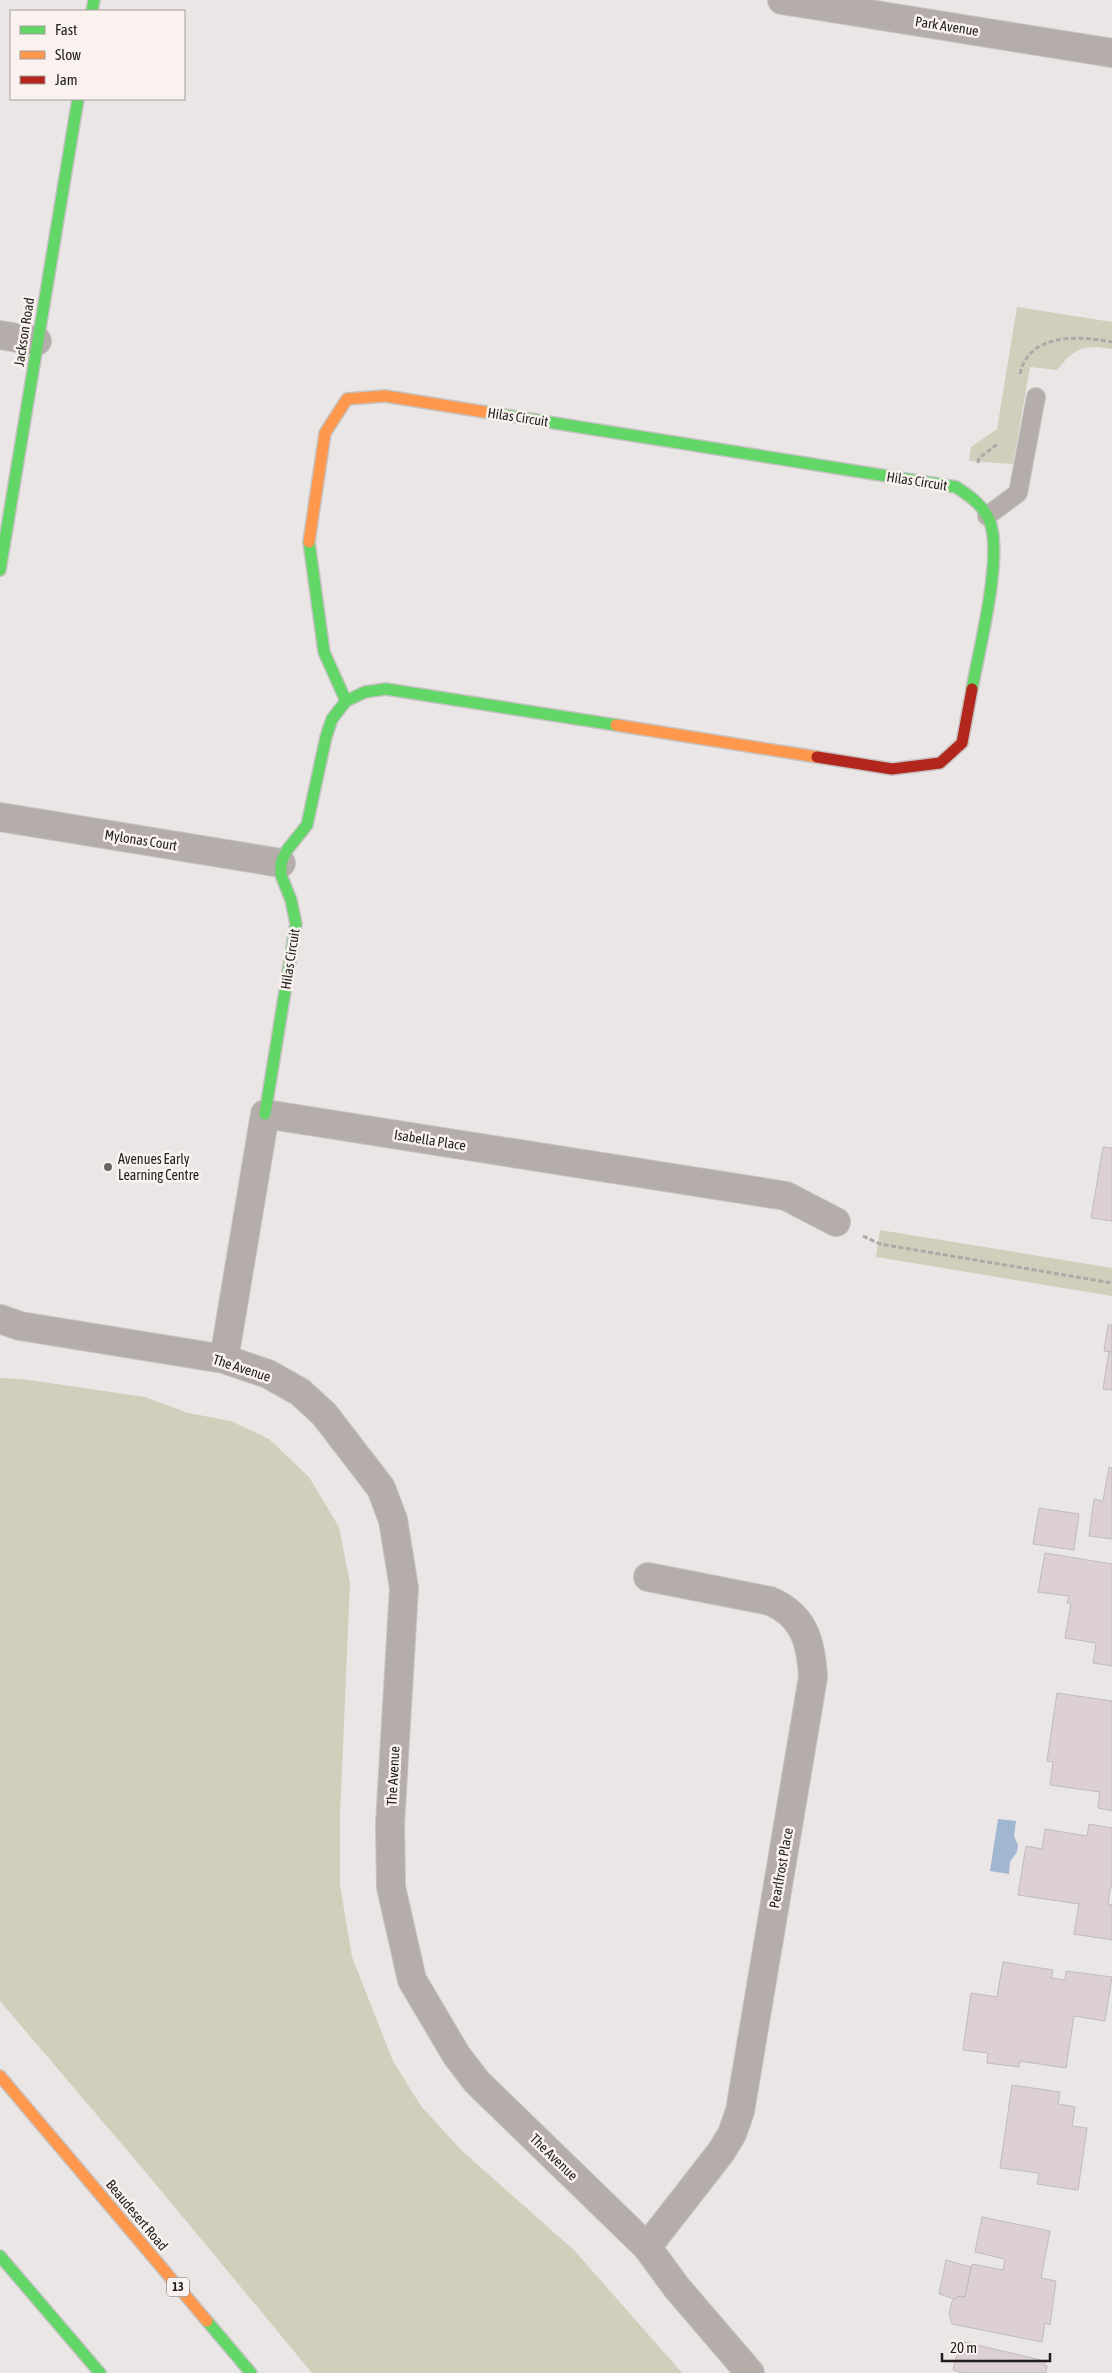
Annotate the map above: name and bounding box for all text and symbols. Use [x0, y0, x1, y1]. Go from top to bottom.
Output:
legend [10, 10, 185, 100]
street label: Park Avenue [914, 13, 980, 39]
text: Fast [55, 21, 77, 38]
text: Slow [55, 46, 81, 63]
text: Jam [55, 71, 78, 88]
street label: Jackson Road [11, 297, 37, 367]
street label: Hilas Circuit [486, 404, 550, 430]
street label: Hilas Circuit [885, 468, 949, 494]
street label: Mylonas Court [104, 826, 178, 854]
street label: Hilas Circuit [277, 927, 303, 991]
street label: Isabella Place [393, 1126, 467, 1154]
place label: Avenues Early Learning Centre [118, 1151, 199, 1183]
marker: Avenues Early Learning Centre [102, 1161, 114, 1173]
street label: The Avenue [211, 1351, 273, 1385]
street label: The Avenue [383, 1746, 403, 1806]
street label: Pearlfrost Place [766, 1826, 796, 1910]
street label: The Avenue [527, 2131, 581, 2183]
street label: Beaudesert Road [103, 2176, 171, 2254]
road number: 13 [167, 2278, 189, 2296]
scale bar [942, 2330, 1050, 2362]
text: 20 m [950, 2339, 977, 2356]

